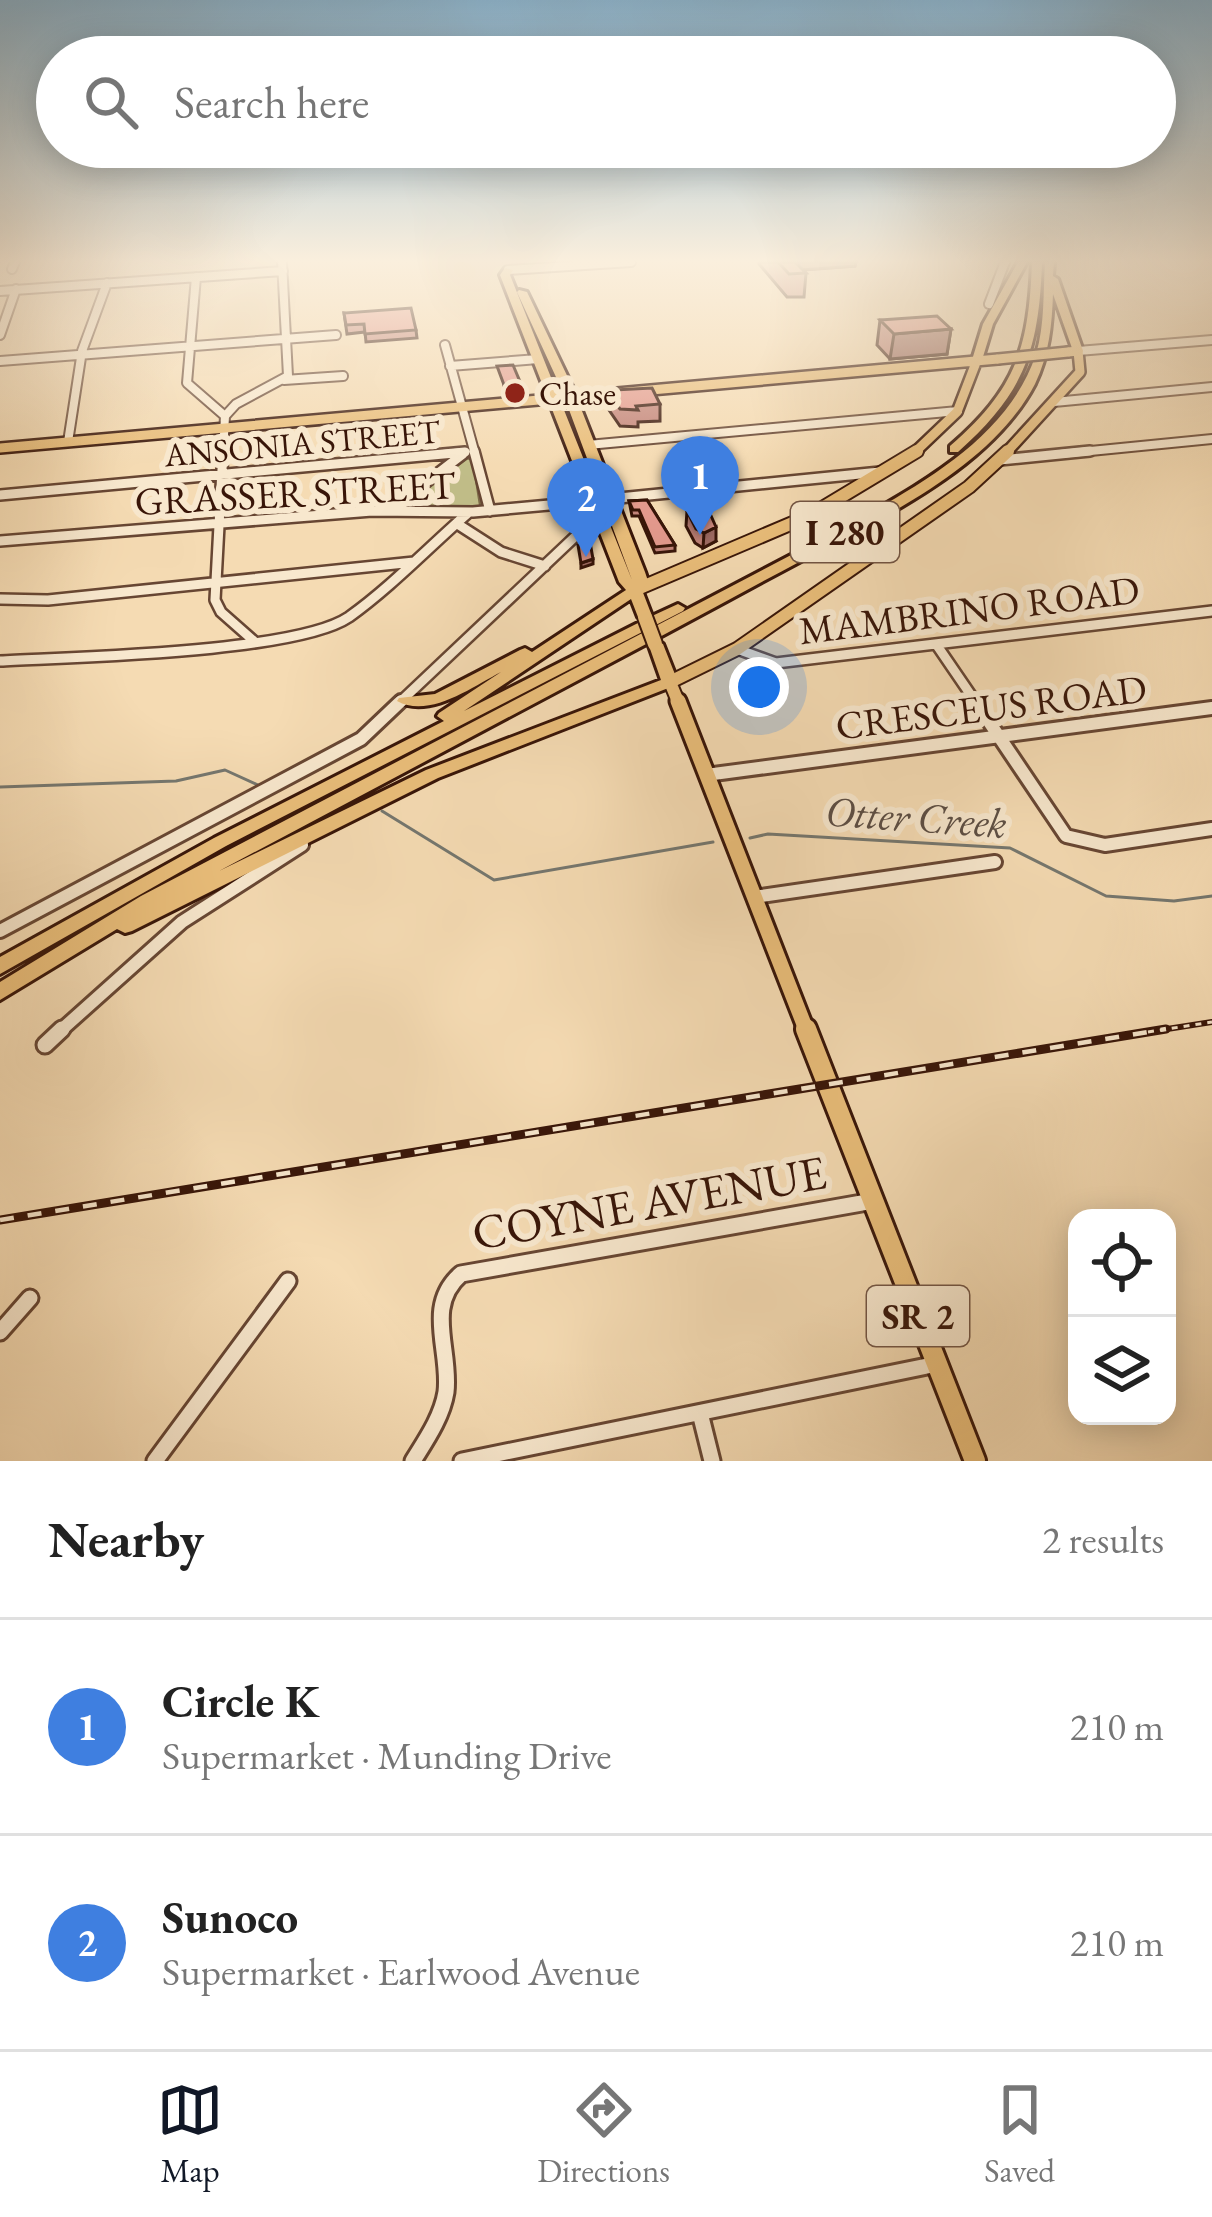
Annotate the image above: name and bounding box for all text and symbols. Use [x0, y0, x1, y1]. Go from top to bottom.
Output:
search box [36, 36, 1176, 168]
icon: search [78, 69, 144, 135]
text: Search here [174, 73, 369, 131]
place label: Chase [539, 372, 616, 415]
marker: Chase [502, 380, 528, 406]
street label: ANSONIA STREET [161, 409, 443, 477]
pin: 1 [661, 436, 739, 535]
pin: 2 [547, 458, 625, 557]
street label: GRASSER STREET [133, 459, 457, 527]
road number: I 280 [791, 502, 899, 562]
street label: MAMBRINO ROAD [796, 564, 1142, 656]
your location [729, 657, 789, 717]
street label: CRESCEUS ROAD [833, 663, 1149, 751]
water label: Otter Creek [824, 783, 1008, 851]
street label: COYNE AVENUE [467, 1140, 831, 1264]
map controls [1068, 1209, 1176, 1425]
button: locate [1068, 1209, 1176, 1317]
road number: SR 2 [867, 1286, 969, 1346]
button: layers [1068, 1317, 1176, 1425]
text: Nearby [48, 1506, 204, 1572]
text: 2 results [1042, 1514, 1164, 1565]
text: Circle K [162, 1672, 319, 1730]
text: 1 [77, 1701, 97, 1752]
text: 210 m [1070, 1701, 1164, 1752]
text: Supermarket · Munding Drive [162, 1730, 611, 1781]
text: Sunoco [162, 1888, 298, 1946]
text: 2 [77, 1917, 97, 1968]
text: 210 m [1070, 1917, 1164, 1968]
text: Supermarket · Earlwood Avenue [162, 1946, 640, 1997]
tab: Map [157, 2077, 223, 2192]
tab: Directions [537, 2077, 670, 2192]
tab: Saved [984, 2077, 1055, 2192]

